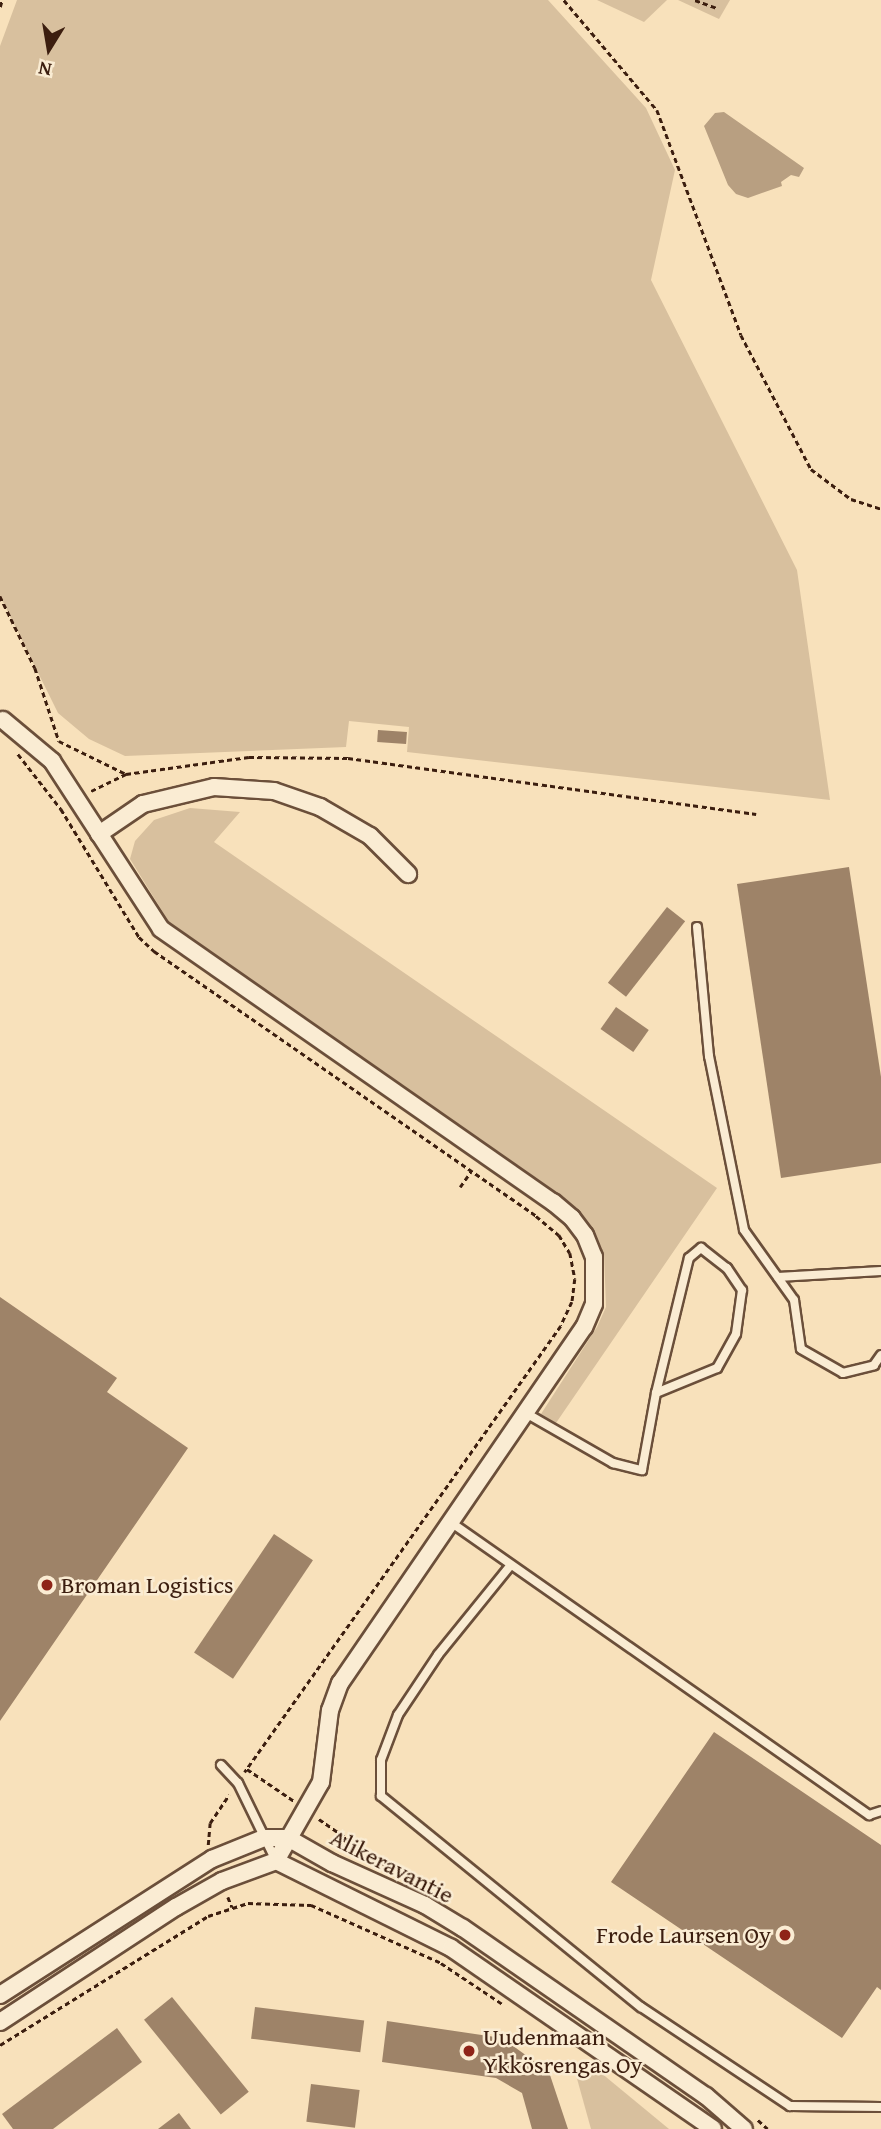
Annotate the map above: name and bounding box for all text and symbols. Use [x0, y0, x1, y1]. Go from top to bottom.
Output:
north arrow [14, 14, 84, 84]
text: N [36, 55, 54, 85]
place label: Broman Logistics [61, 1571, 234, 1599]
marker: Broman Logistics [39, 1577, 55, 1593]
street label: Alikeravantie [326, 1823, 458, 1909]
place label: Frode Laursen Oy [596, 1921, 771, 1949]
marker: Frode Laursen Oy [777, 1927, 793, 1943]
place label: Uudenmaan Ykkösrengas Oy [483, 2023, 642, 2079]
marker: Uudenmaan Ykkösrengas Oy [461, 2043, 477, 2059]

